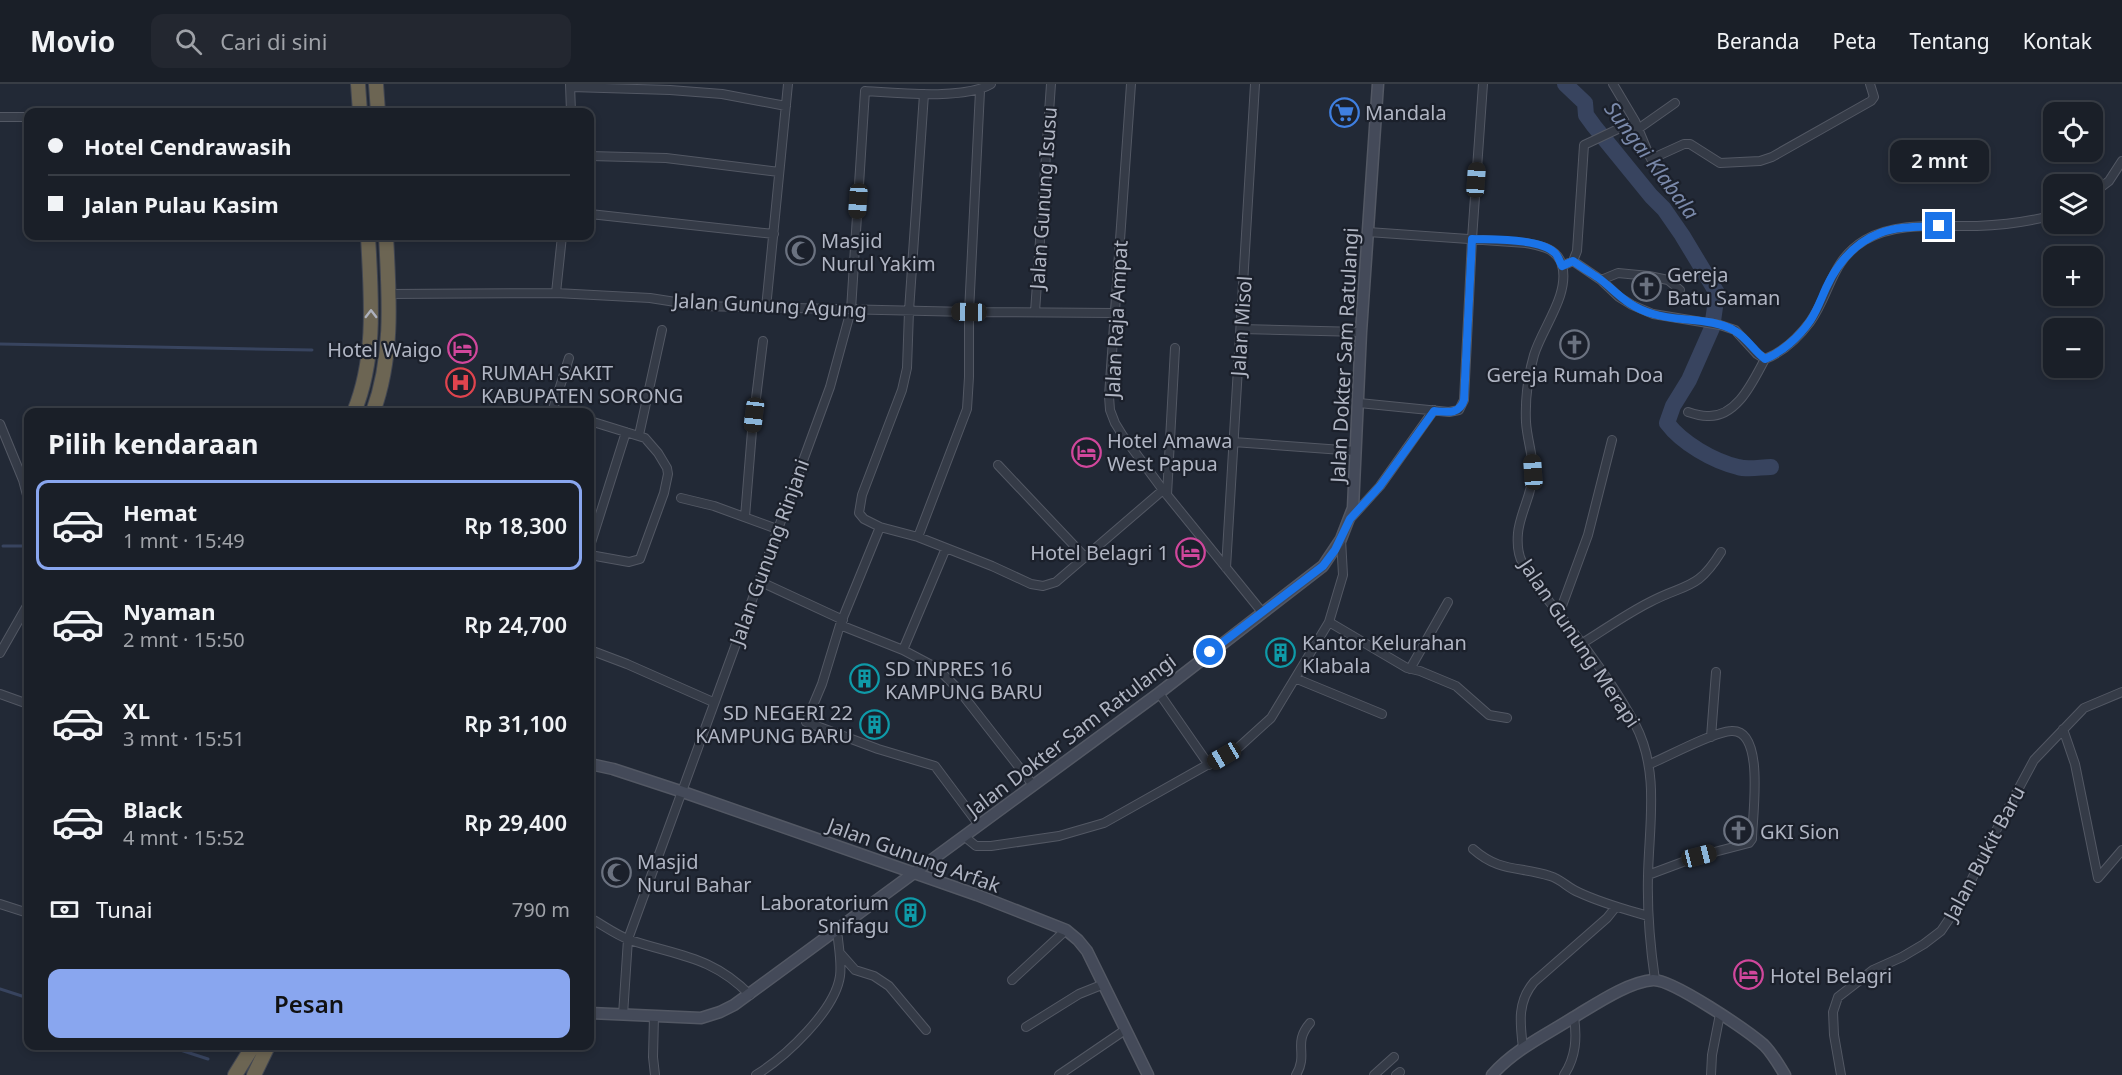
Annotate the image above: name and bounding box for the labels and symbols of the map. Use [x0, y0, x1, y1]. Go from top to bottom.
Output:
water label: Sungai Klabala [1599, 95, 1705, 225]
supermarket icon: Mandala [1328, 96, 1360, 128]
place label: Mandala [1365, 99, 1447, 126]
street label: Jalan Gunung Isusu [1023, 106, 1063, 292]
callout: 2 mnt [1890, 139, 1988, 181]
car [1466, 161, 1486, 199]
car [848, 182, 868, 220]
route end [1925, 212, 1952, 239]
place label: Masjid Nurul Yakim [821, 227, 936, 277]
street label: Jalan Dokter Sam Ratulangi [1324, 227, 1364, 485]
mosque icon: Masjid Nurul Yakim [784, 235, 816, 267]
street label: Jalan Raja Ampat [1098, 239, 1134, 401]
place label: Gereja Batu Saman [1667, 261, 1780, 311]
church icon: Gereja Batu Saman [1630, 270, 1662, 302]
street label: Jalan Misol [1224, 275, 1258, 379]
street label: Jalan Gunung Agung [670, 286, 868, 324]
car [951, 303, 987, 321]
one-way arrow [365, 310, 377, 319]
church icon: Gereja Rumah Doa [1559, 328, 1591, 360]
hotel icon: Hotel Waigo [447, 333, 479, 365]
place label: Hotel Waigo [327, 336, 442, 363]
place label: RUMAH SAKIT KABUPATEN SORONG [481, 359, 683, 409]
place label: Gereja Rumah Doa [1487, 361, 1663, 388]
hospital icon: RUMAH SAKIT KABUPATEN SORONG [444, 367, 476, 399]
car [743, 396, 765, 434]
place label: Hotel Amawa West Papua [1107, 427, 1232, 477]
hotel icon: Hotel Amawa West Papua [1070, 436, 1102, 468]
car [1523, 453, 1543, 491]
street label: Jalan Gunung Rinjani [722, 455, 815, 651]
hotel icon: Hotel Belagri 1 [1174, 536, 1206, 568]
place label: Hotel Belagri 1 [1030, 539, 1169, 566]
street label: Jalan Gunung Merapi [1512, 552, 1647, 733]
place label: Kantor Kelurahan Klabala [1302, 629, 1467, 679]
building icon: Kantor Kelurahan Klabala [1265, 637, 1297, 669]
route start [1196, 638, 1223, 665]
street label: Jalan Dokter Sam Ratulangi [959, 647, 1181, 824]
place label: SD INPRES 16 KAMPUNG BARU [885, 655, 1043, 705]
building icon: SD INPRES 16 KAMPUNG BARU [848, 663, 880, 695]
place label: SD NEGERI 22 KAMPUNG BARU [695, 699, 853, 749]
building icon: SD NEGERI 22 KAMPUNG BARU [858, 708, 890, 740]
car [1204, 739, 1244, 773]
street label: Jalan Bukit Baru [1936, 781, 2031, 927]
street label: Jalan Gunung Arfak [822, 811, 1004, 899]
church icon: GKI Sion [1723, 815, 1755, 847]
place label: GKI Sion [1760, 818, 1840, 845]
car [1679, 843, 1719, 869]
place label: Masjid Nurul Bahar [637, 848, 752, 898]
mosque icon: Masjid Nurul Bahar [600, 856, 632, 888]
place label: Laboratorium Snifagu [760, 889, 889, 939]
building icon: Laboratorium Snifagu [894, 897, 926, 929]
hotel icon: Hotel Belagri [1733, 959, 1765, 991]
place label: Hotel Belagri [1770, 962, 1892, 989]

